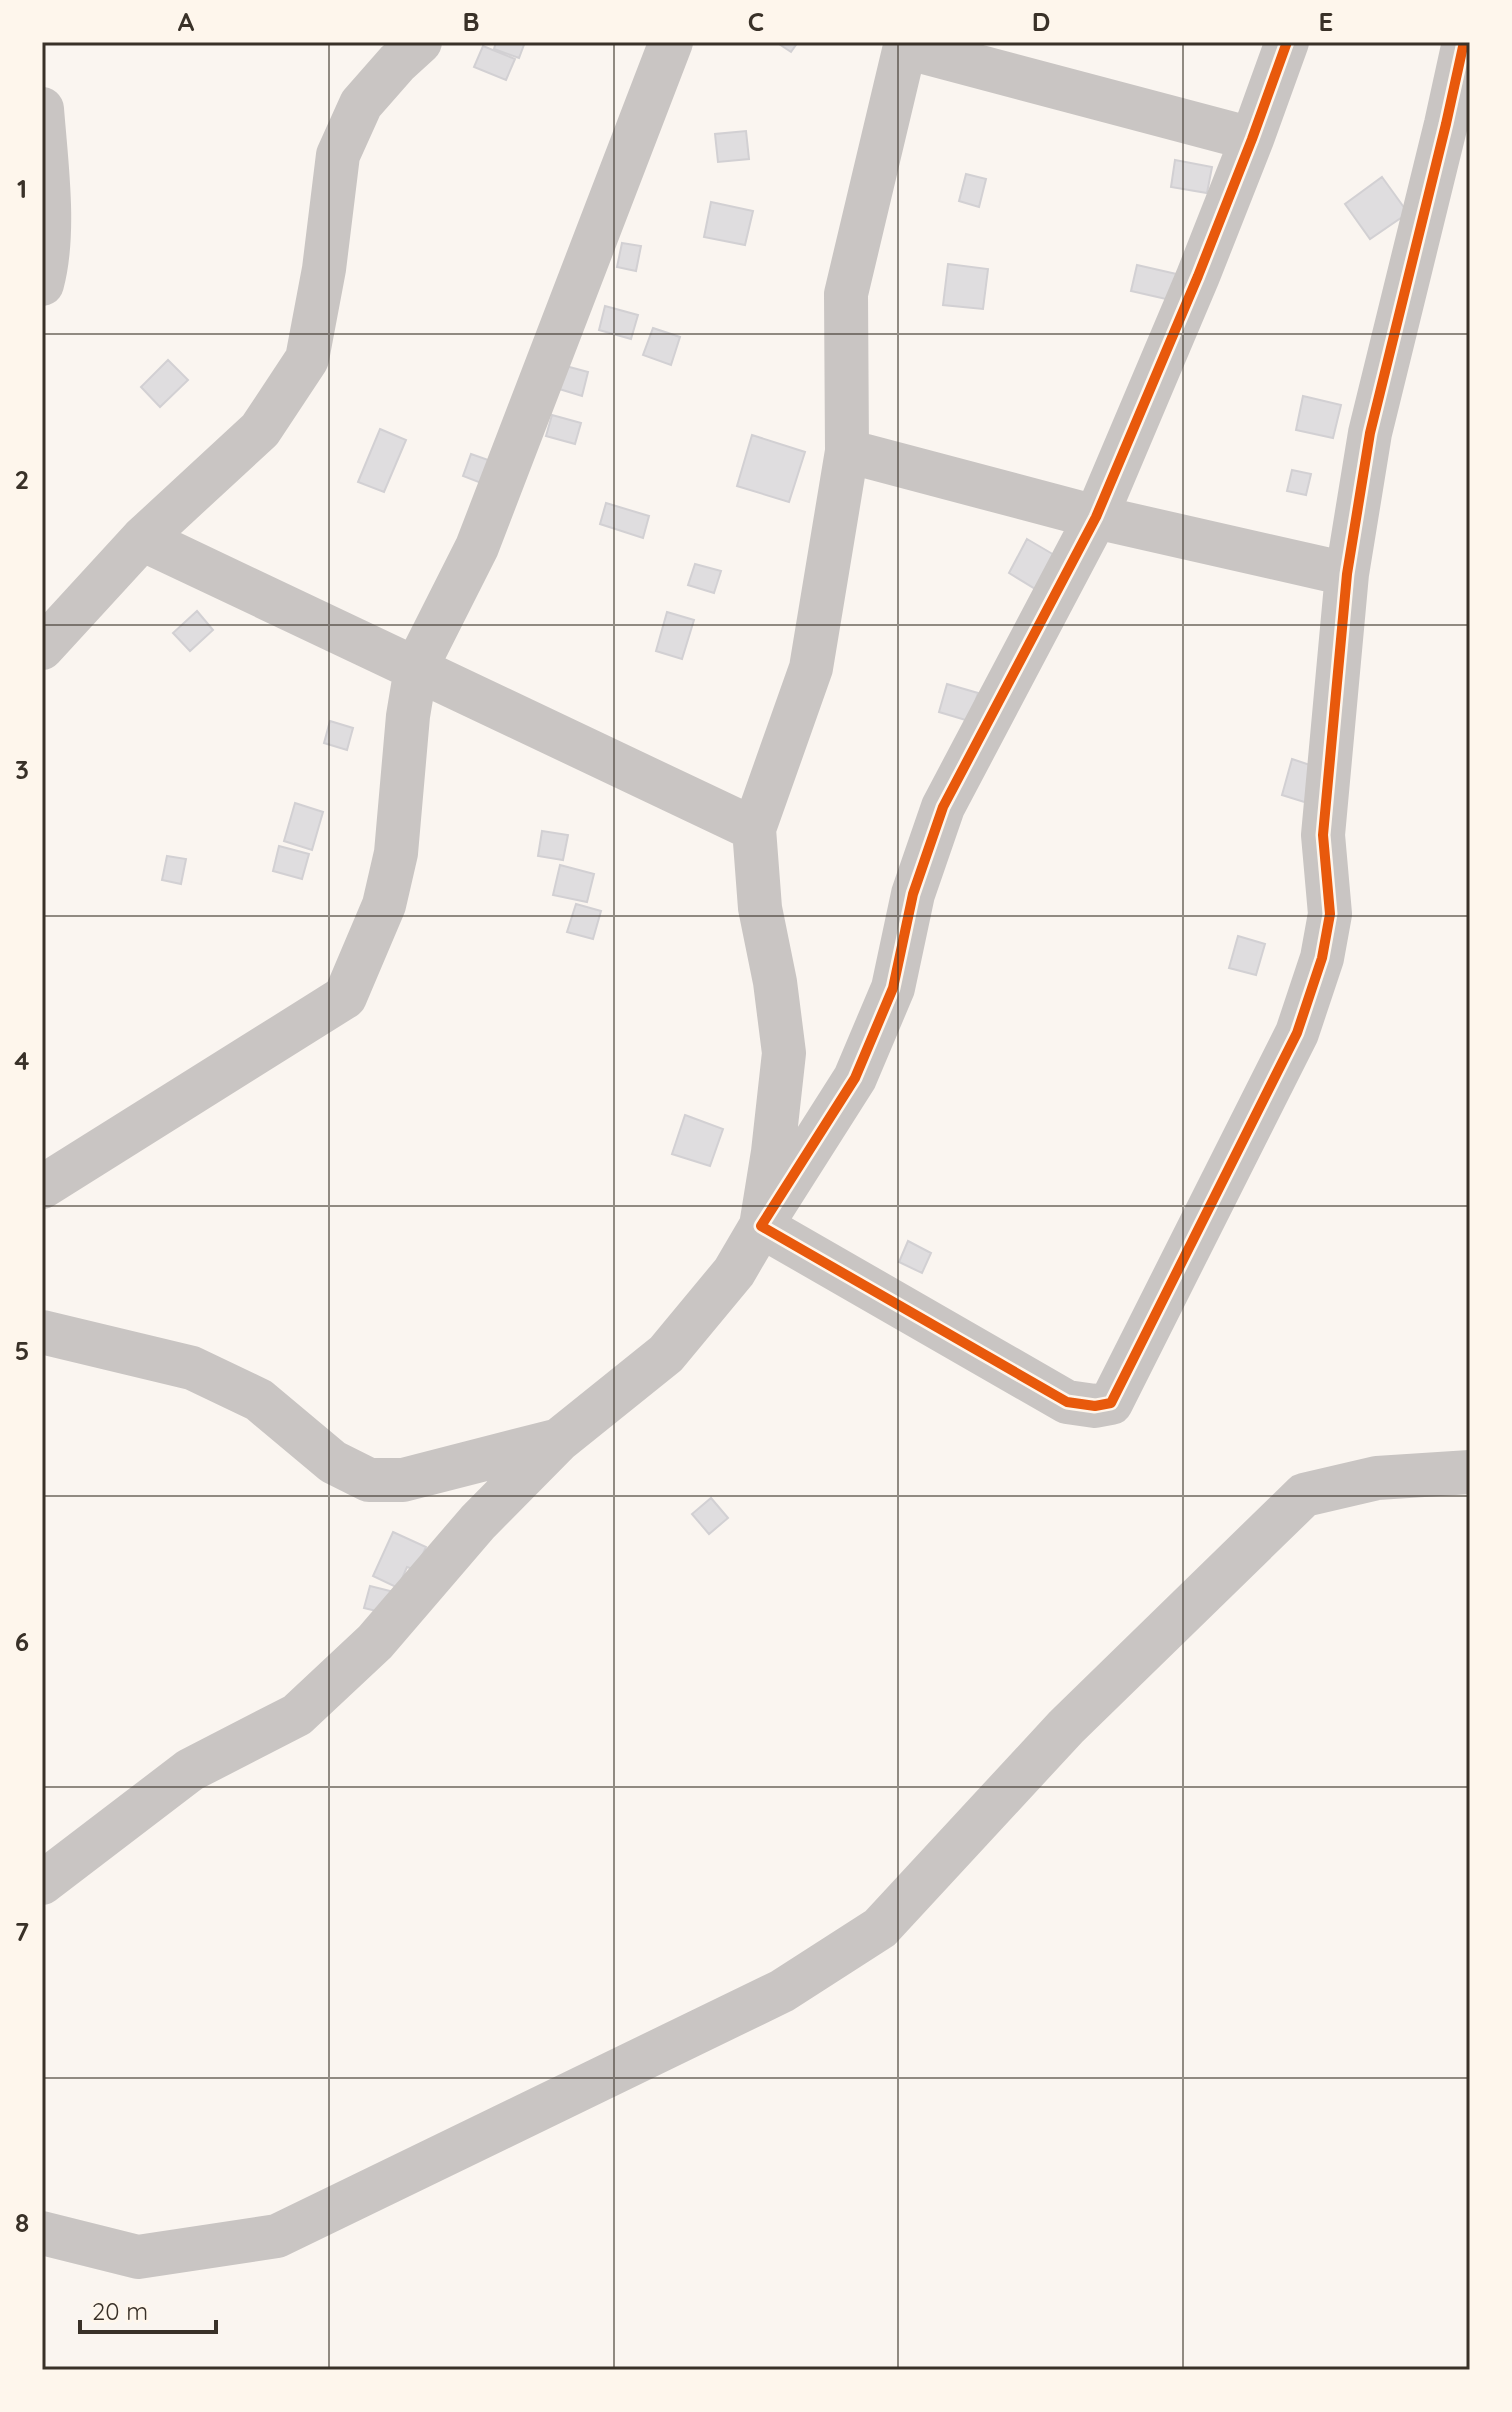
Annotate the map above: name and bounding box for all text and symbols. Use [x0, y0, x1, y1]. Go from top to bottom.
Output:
text: A [178, 5, 195, 38]
text: B [462, 5, 480, 38]
text: C [748, 5, 764, 38]
text: D [1032, 5, 1050, 38]
text: E [1319, 5, 1333, 38]
text: 1 [17, 172, 27, 205]
text: 2 [15, 463, 29, 496]
text: 3 [15, 753, 29, 786]
text: 4 [14, 1044, 30, 1077]
text: 5 [15, 1334, 29, 1367]
text: 6 [15, 1625, 29, 1658]
text: 7 [15, 1915, 29, 1948]
text: 8 [15, 2206, 29, 2239]
scale bar [80, 2284, 216, 2334]
text: 20 m [92, 2296, 148, 2326]

